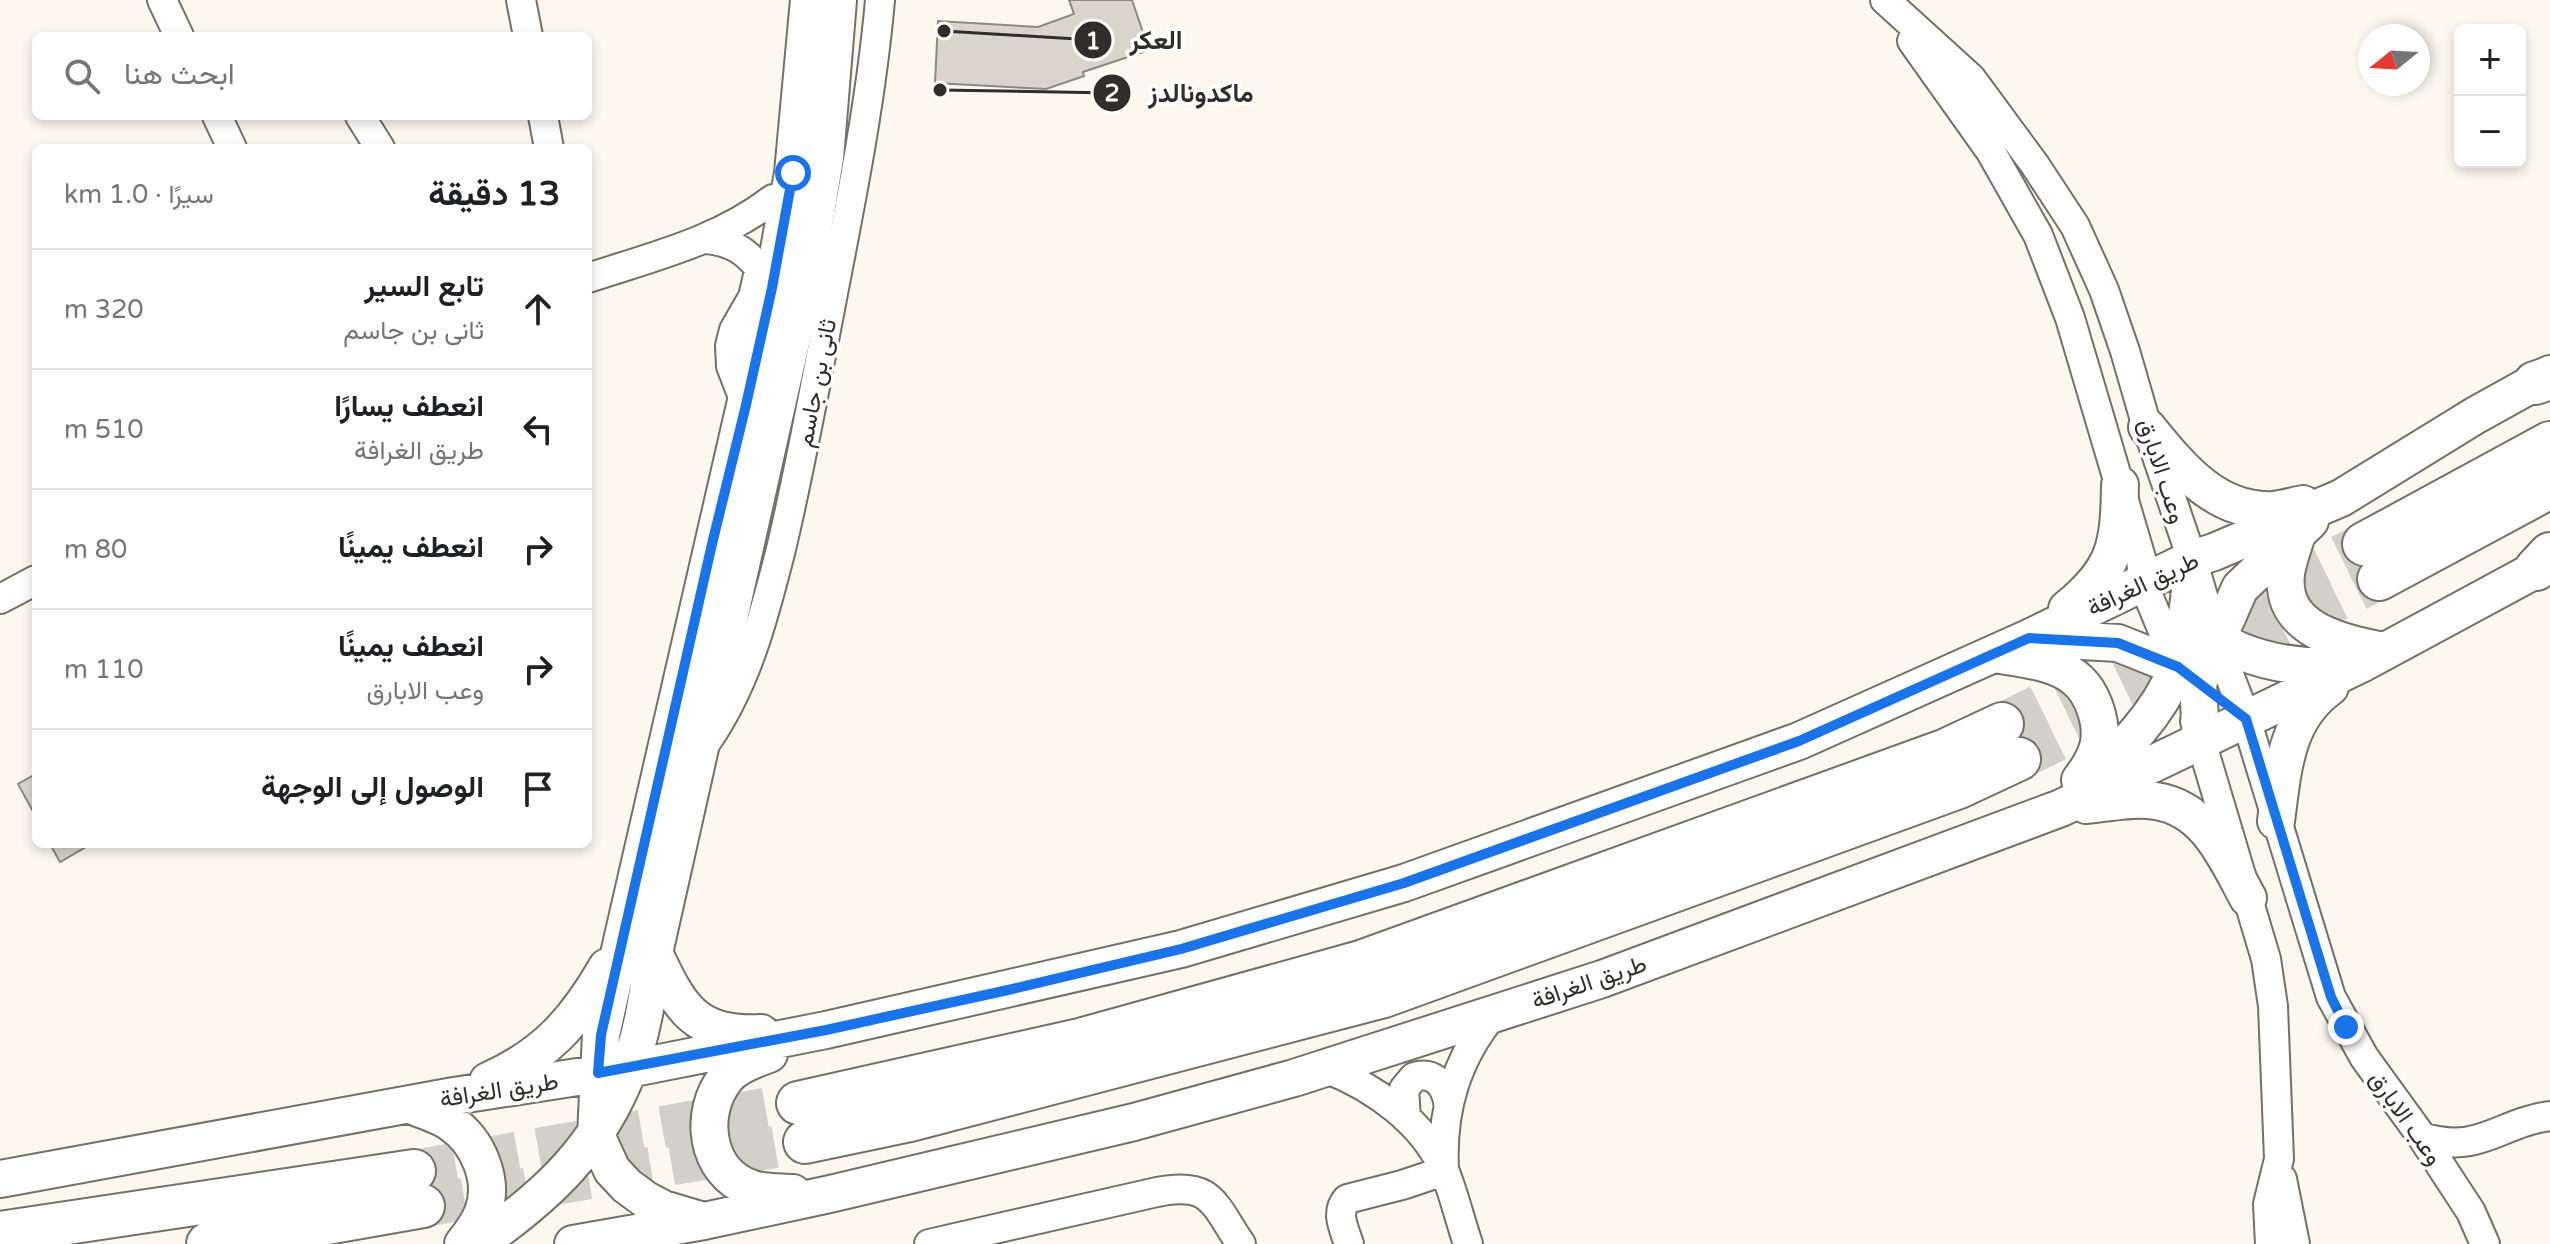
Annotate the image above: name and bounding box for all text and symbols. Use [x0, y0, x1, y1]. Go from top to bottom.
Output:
callout: العكر [1073, 15, 1198, 65]
north arrow [2358, 24, 2430, 96]
map controls [2454, 24, 2526, 168]
button: + [2454, 24, 2526, 96]
text: العكر [1128, 25, 1183, 56]
text: 1 [1085, 27, 1101, 56]
search box [32, 32, 592, 120]
icon: search [60, 54, 104, 98]
text: ابحث هنا [124, 56, 235, 93]
callout: ماكدونالدز [1092, 68, 1270, 118]
text: ماكدونالدز [1147, 78, 1254, 109]
text: 2 [1104, 79, 1120, 108]
button: − [2454, 96, 2526, 168]
route start [775, 155, 811, 191]
text: 13 دقيقة [428, 174, 560, 215]
text: سيرًا · 1.0 km [64, 179, 214, 210]
text: تابع السير [364, 268, 484, 305]
icon: ahead [516, 287, 560, 331]
text: 320 m [64, 294, 144, 325]
text: ثانى بن جاسم [343, 315, 484, 346]
street label: ثانى بن جاسم [790, 316, 844, 450]
text: انعطف يسارًا [334, 388, 484, 425]
icon: left [516, 407, 560, 451]
text: 510 m [64, 414, 144, 445]
street label: وعب الابارق [2131, 415, 2192, 527]
text: طريق الغرافة [354, 435, 484, 466]
icon: right [516, 527, 560, 571]
text: انعطف يمينًا [338, 529, 484, 566]
text: 80 m [64, 534, 127, 565]
street label: طريق الغرافة [2083, 546, 2204, 623]
text: انعطف يمينًا [338, 628, 484, 665]
icon: right [516, 647, 560, 691]
text: 110 m [64, 654, 144, 685]
text: وعب الابارق [367, 675, 484, 706]
icon: arrive [516, 767, 560, 811]
text: الوصول إلى الوجهة [261, 769, 484, 806]
street label: طريق الغرافة [1528, 949, 1651, 1016]
route end [2328, 1009, 2364, 1045]
street label: وعب الابارق [2363, 1066, 2449, 1171]
street label: طريق الغرافة [438, 1067, 561, 1114]

